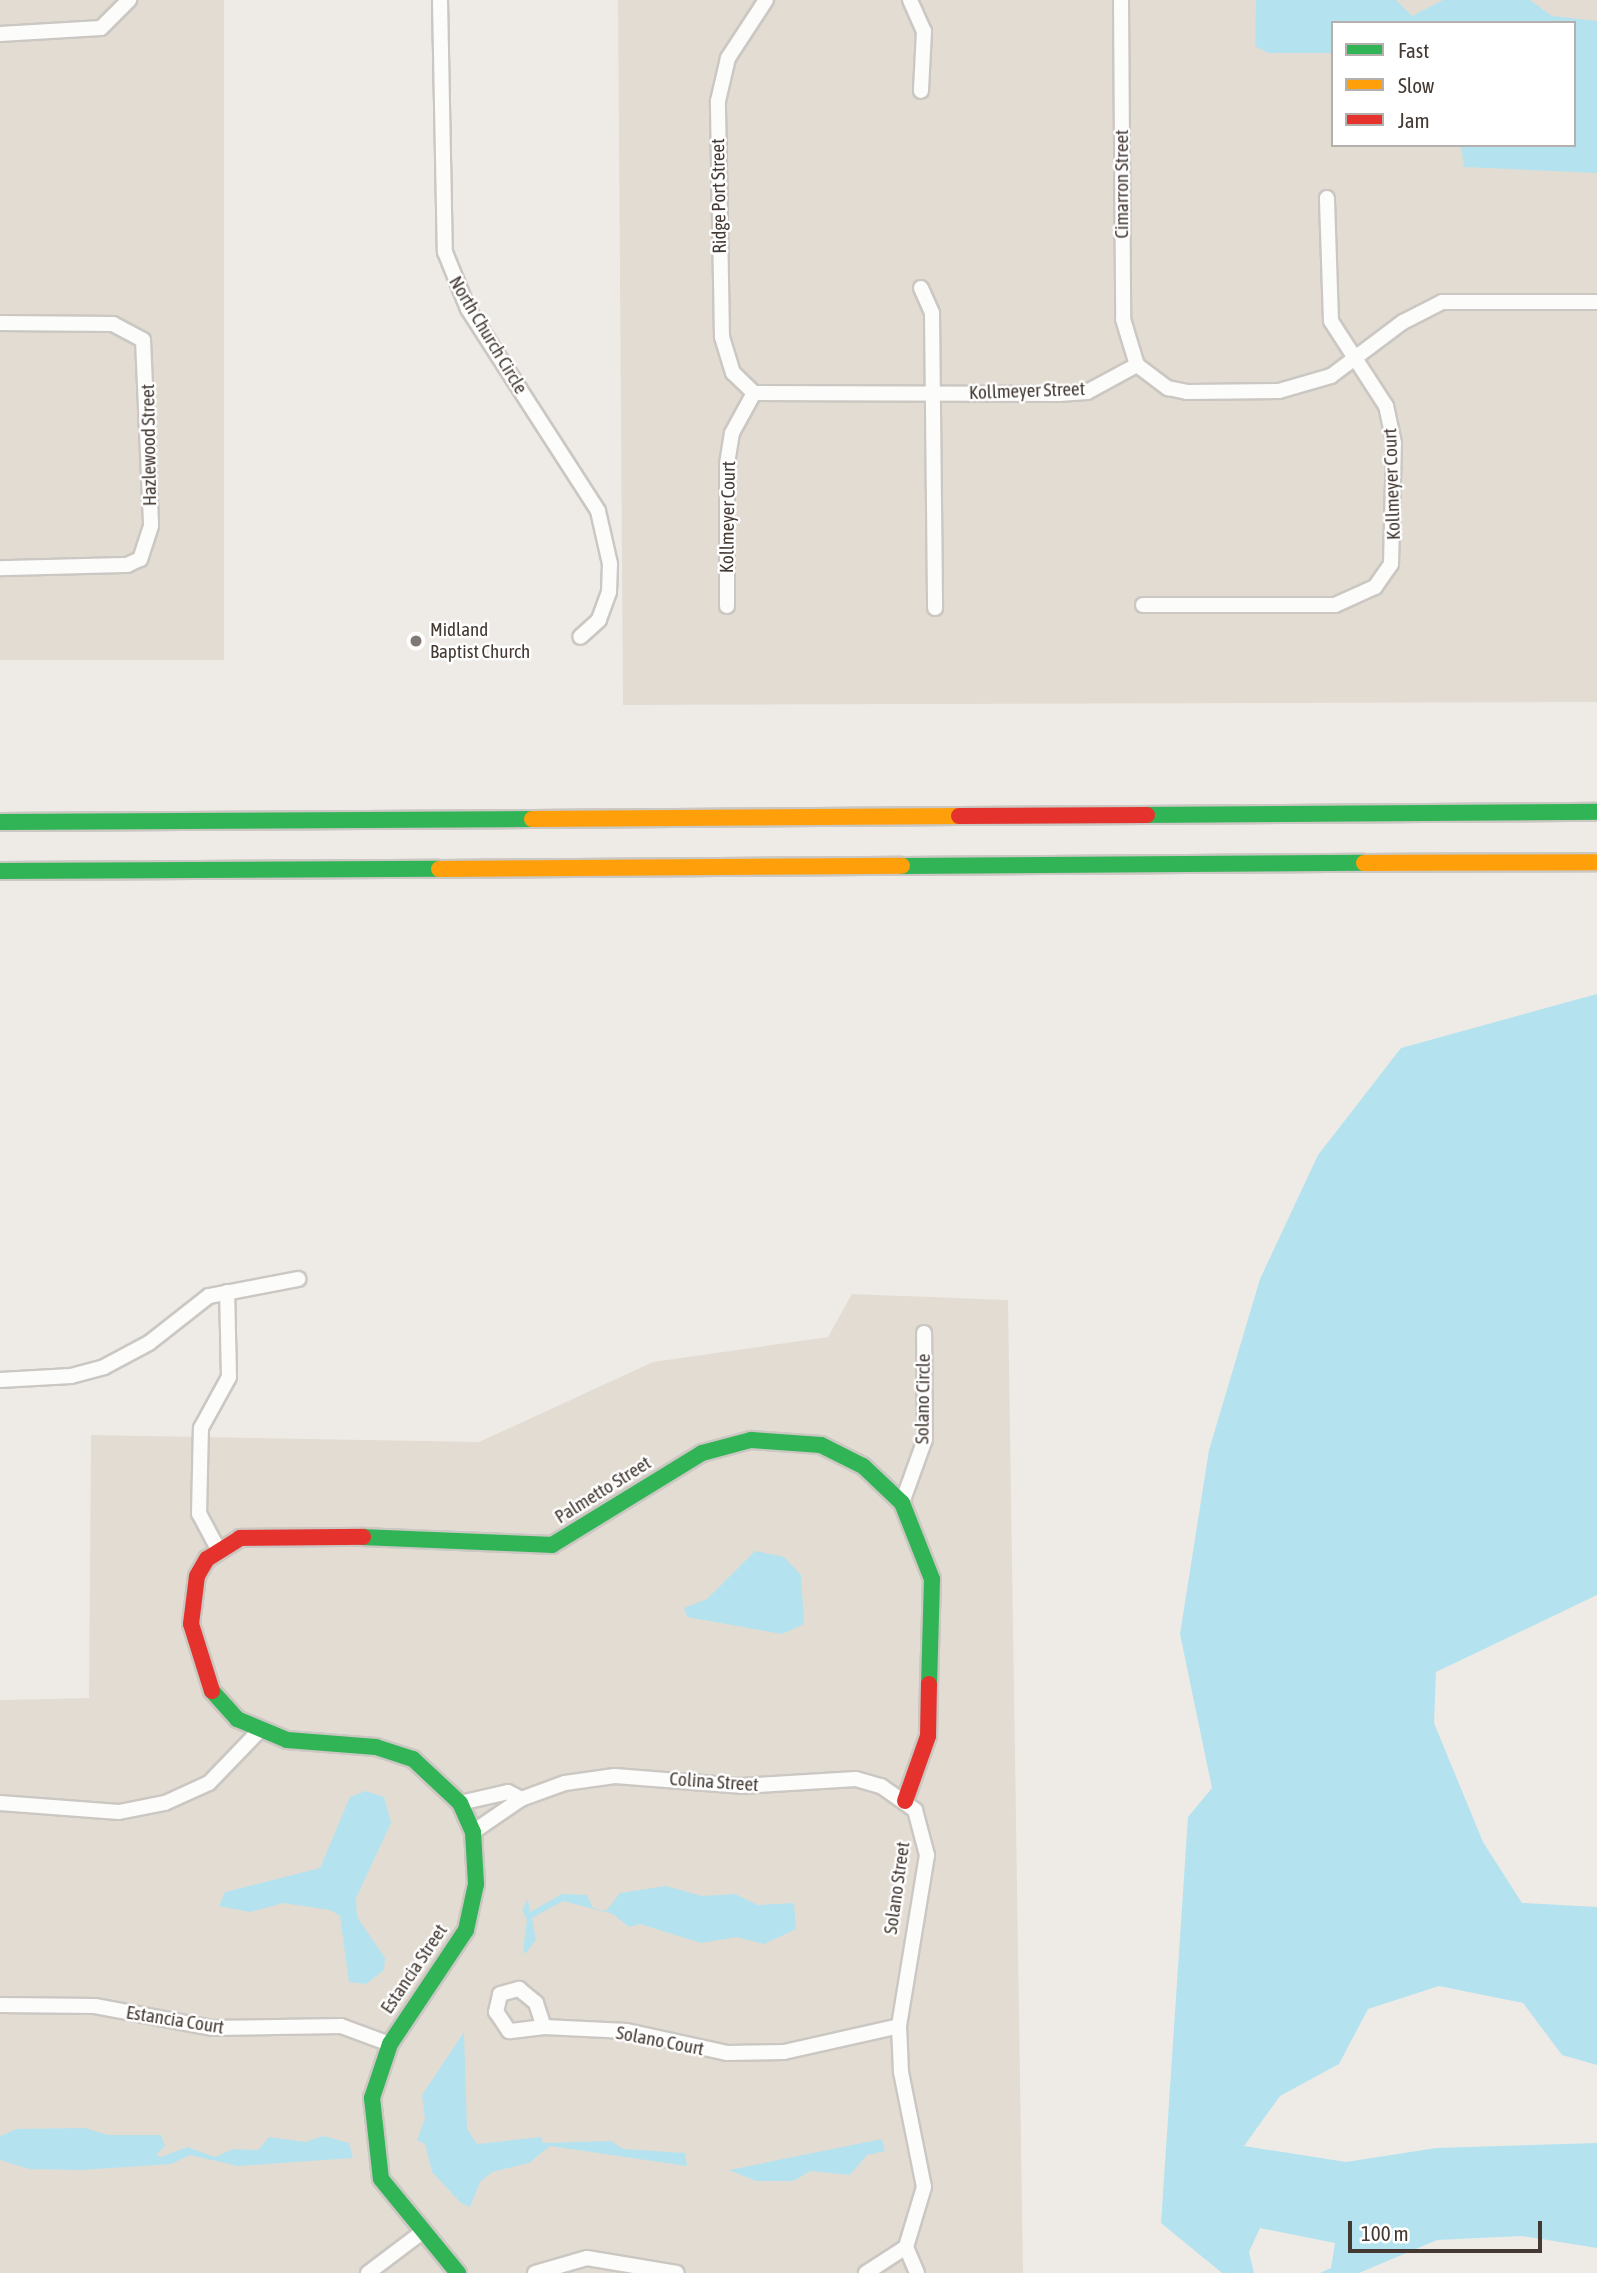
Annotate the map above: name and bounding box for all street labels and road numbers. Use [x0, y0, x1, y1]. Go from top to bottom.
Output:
street label: Cimarron Street [1111, 129, 1133, 239]
street label: Ridge Port Street [707, 138, 731, 254]
street label: North Church Circle [444, 272, 532, 398]
street label: Kollmeyer Street [969, 378, 1085, 404]
street label: Hazlewood Street [137, 384, 161, 506]
street label: Kollmeyer Court [1379, 428, 1405, 540]
street label: Kollmeyer Court [716, 461, 740, 573]
street label: Solano Circle [911, 1354, 935, 1444]
street label: Palmetto Street [551, 1451, 655, 1529]
street label: Colina Street [669, 1768, 759, 1796]
street label: Solano Street [879, 1840, 915, 1936]
street label: Estancia Street [376, 1920, 452, 2018]
street label: Estancia Court [124, 2001, 226, 2039]
street label: Solano Court [614, 2021, 706, 2061]

